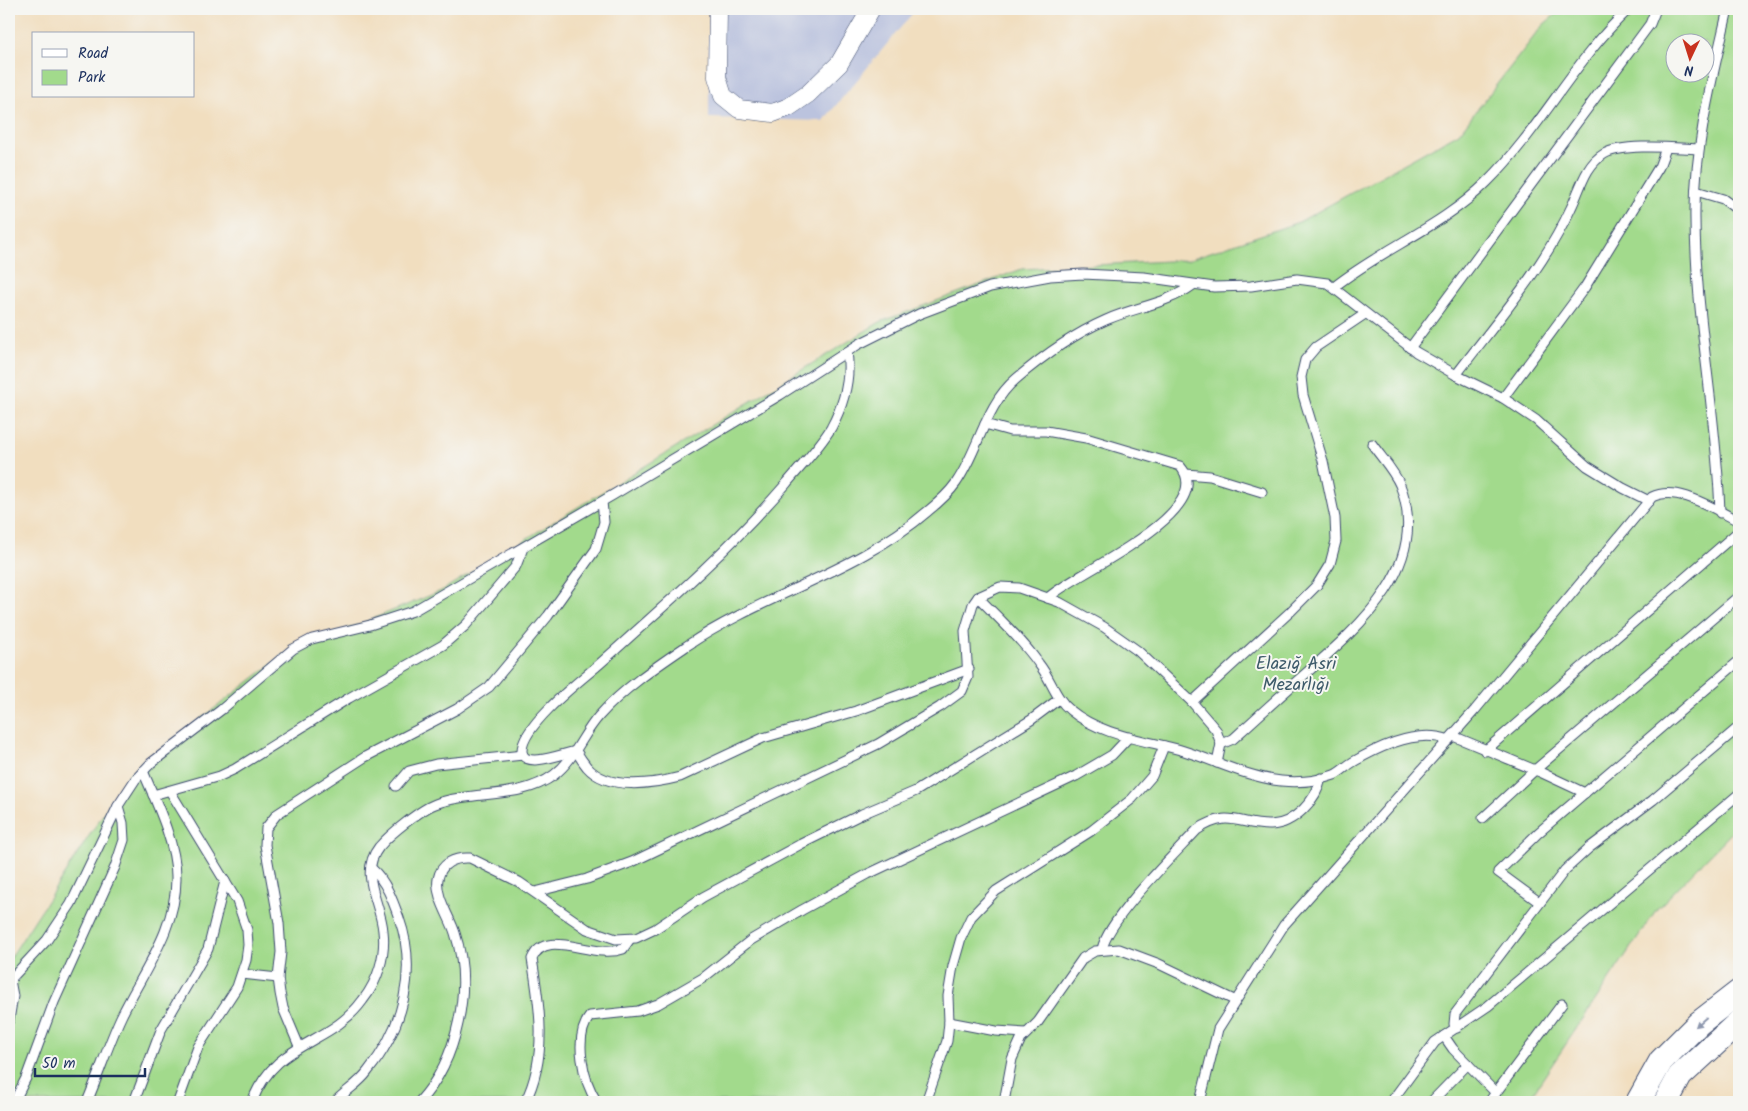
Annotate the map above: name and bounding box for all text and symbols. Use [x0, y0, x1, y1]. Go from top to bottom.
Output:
legend [32, 32, 195, 98]
north arrow [1666, 32, 1716, 82]
text: Road [78, 42, 109, 66]
text: N [1684, 59, 1694, 81]
text: Park [78, 66, 106, 90]
park label: Elazığ Asri Mezarlığı [1256, 650, 1337, 700]
one-way arrow [1696, 1016, 1708, 1028]
scale bar [35, 1046, 145, 1078]
text: 50 m [42, 1052, 76, 1076]

